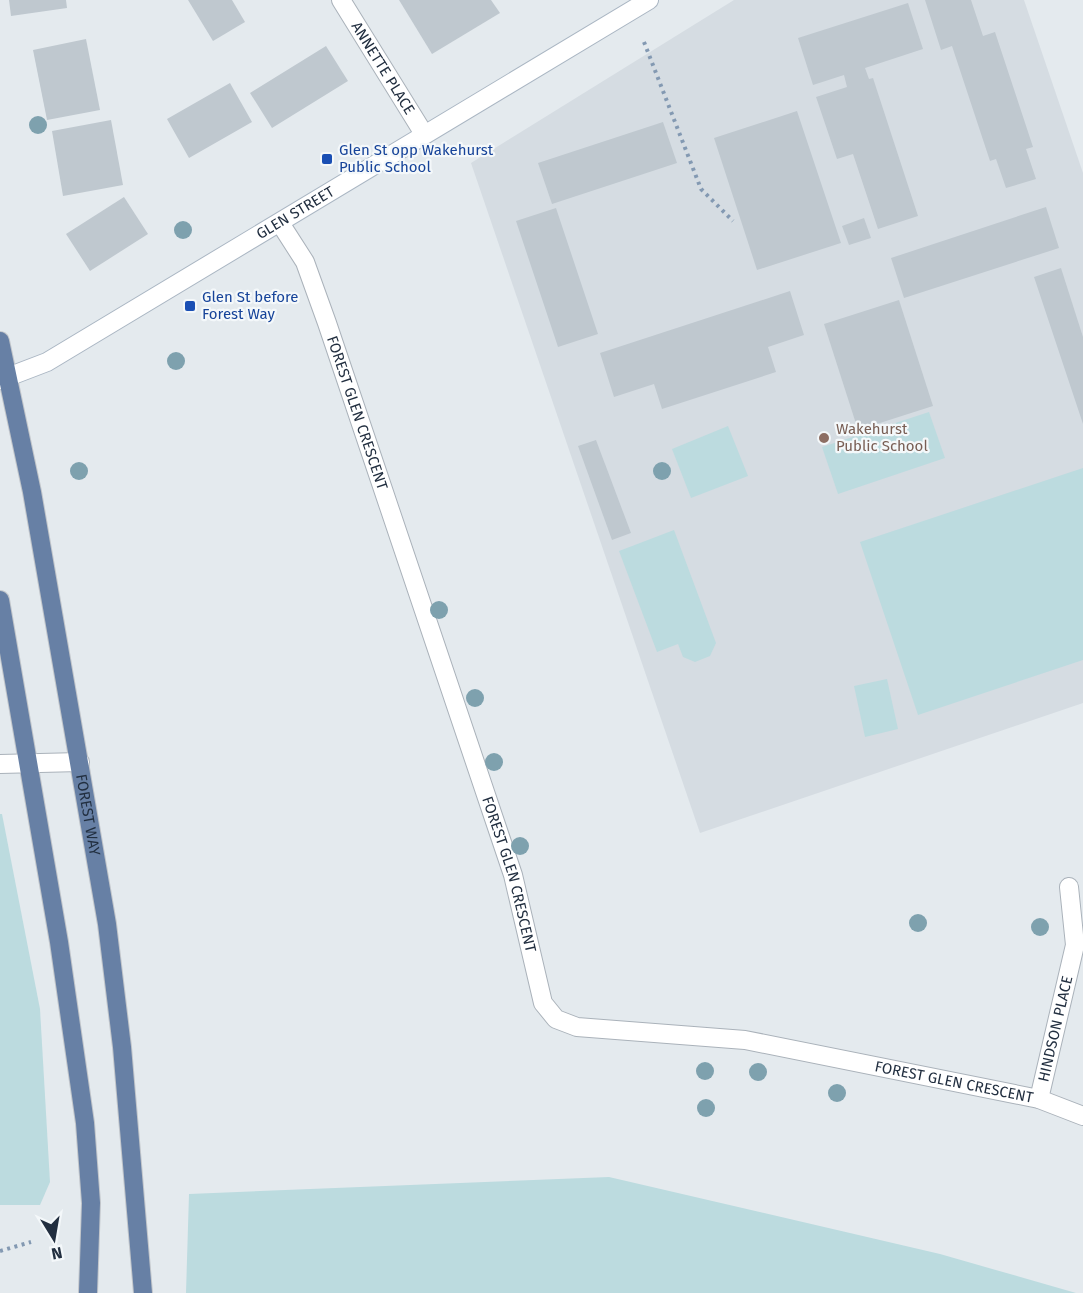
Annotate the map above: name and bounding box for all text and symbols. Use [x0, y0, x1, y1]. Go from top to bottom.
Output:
street label: ANNETTE PLACE [348, 18, 419, 118]
place label: Glen St opp Wakehurst Public School [339, 141, 494, 176]
marker: Glen St opp Wakehurst Public School [320, 152, 334, 166]
street label: GLEN STREET [253, 182, 338, 243]
place label: Glen St before Forest Way [202, 288, 299, 323]
marker: Glen St before Forest Way [183, 299, 197, 313]
street label: FOREST GLEN CRESCENT [323, 334, 392, 492]
place label: Wakehurst Public School [836, 420, 928, 455]
marker: Wakehurst Public School [817, 431, 831, 445]
street label: FOREST WAY [72, 773, 104, 858]
street label: FOREST GLEN CRESCENT [478, 794, 540, 954]
street label: HINDSON PLACE [1034, 974, 1076, 1084]
street label: FOREST GLEN CRESCENT [873, 1057, 1035, 1107]
north arrow [24, 1209, 84, 1269]
text: N [50, 1243, 64, 1264]

